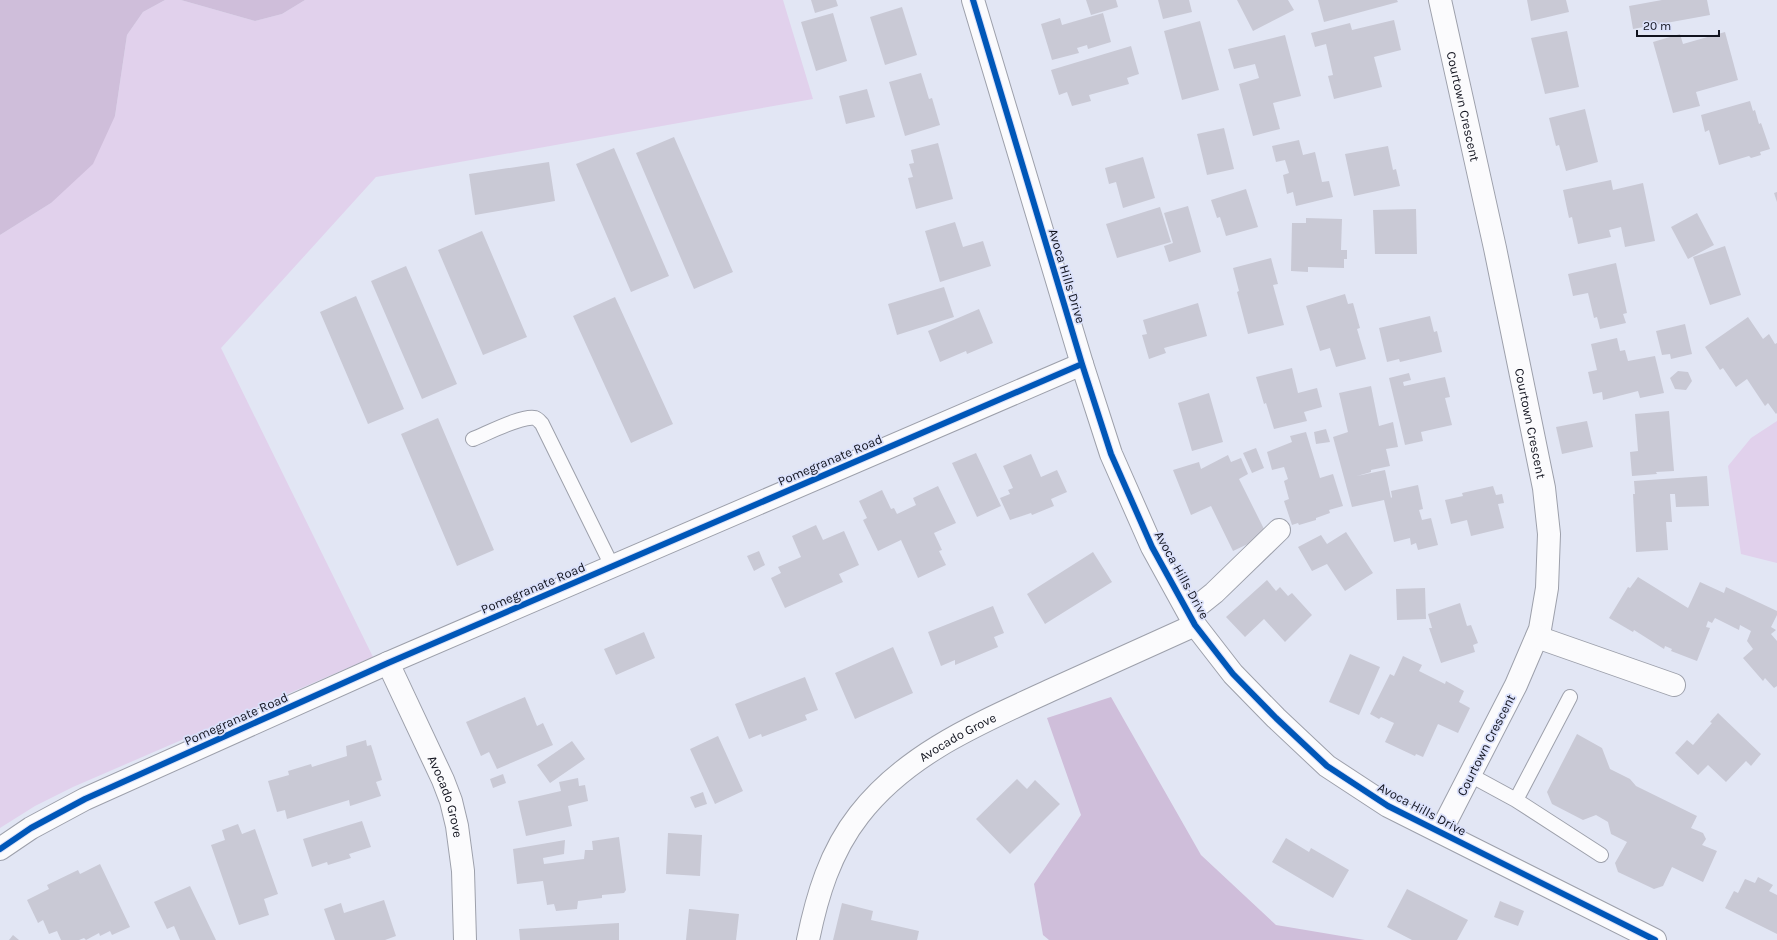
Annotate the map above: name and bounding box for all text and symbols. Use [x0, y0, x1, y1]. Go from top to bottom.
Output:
scale bar [1637, 12, 1719, 38]
text: 20 m [1643, 19, 1671, 33]
street label: Courtown Crescent [1444, 50, 1483, 163]
street label: Avoca Hills Drive [1046, 227, 1089, 325]
street label: Courtown Crescent [1512, 367, 1549, 480]
street label: Pomegranate Road [776, 431, 884, 489]
street label: Avoca Hills Drive [1152, 529, 1212, 622]
street label: Pomegranate Road [479, 559, 587, 617]
street label: Pomegranate Road [182, 689, 290, 749]
street label: Courtown Crescent [1454, 691, 1518, 798]
street label: Avocado Grove [916, 709, 999, 764]
street label: Avocado Grove [425, 753, 466, 839]
street label: Avoca Hills Drive [1375, 779, 1469, 839]

